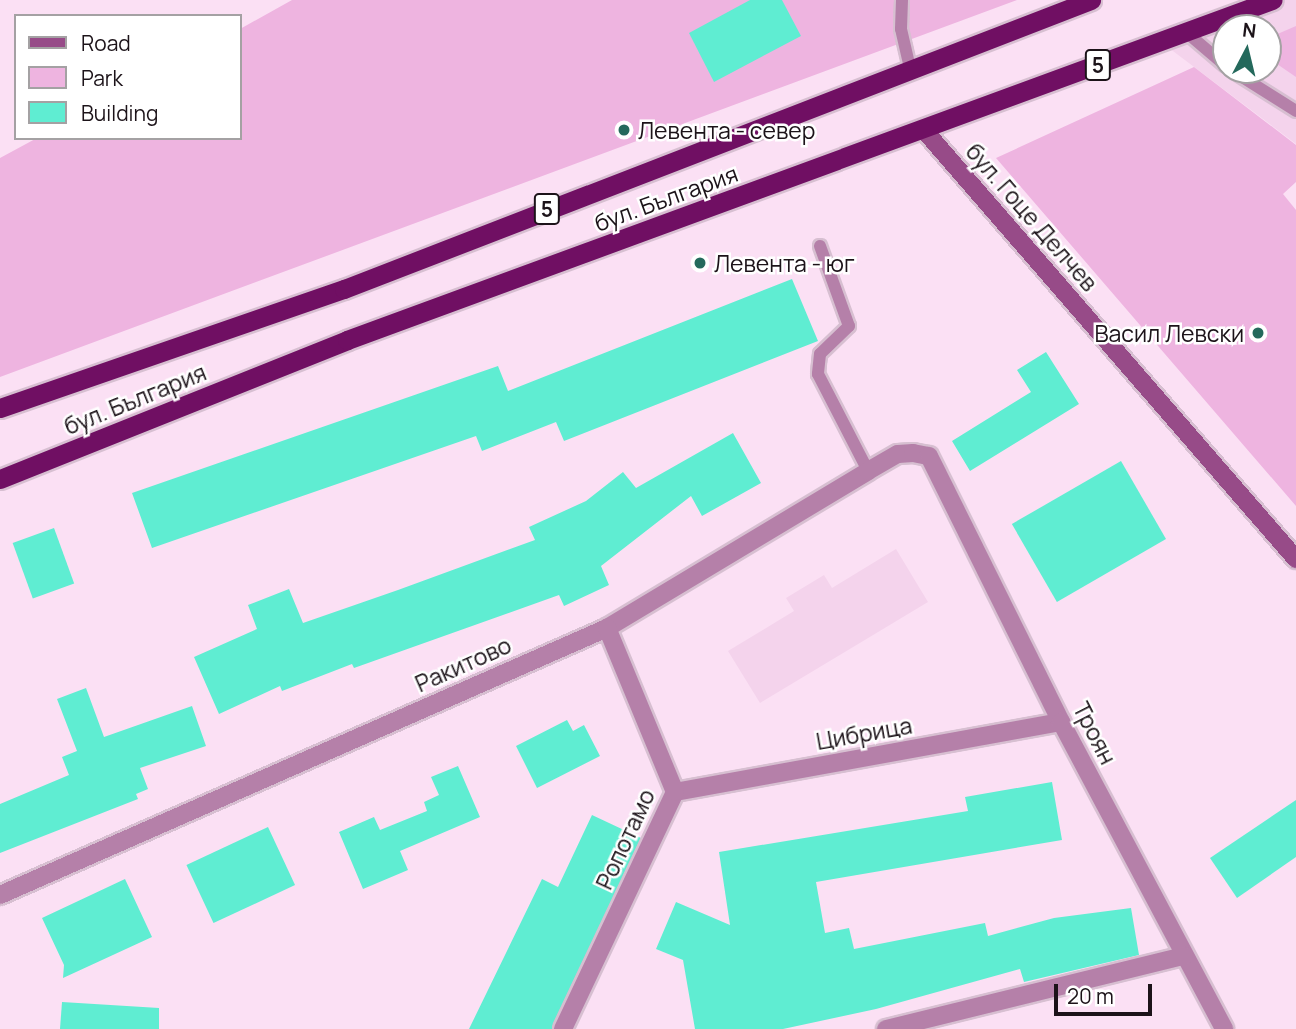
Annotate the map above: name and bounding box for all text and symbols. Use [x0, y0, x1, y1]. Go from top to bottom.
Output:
legend [14, 14, 242, 140]
north arrow [1212, 14, 1282, 84]
text: N [1241, 16, 1258, 44]
text: Road [81, 29, 131, 57]
road number: 5 [1084, 48, 1112, 82]
text: Park [81, 64, 123, 92]
text: Building [81, 99, 158, 127]
place label: Левента - север [638, 116, 815, 144]
marker: Левента - север [616, 122, 632, 138]
street label: бул. Гоце Делчев [960, 138, 1104, 296]
street label: бул. България [590, 159, 742, 237]
road number: 5 [533, 192, 561, 227]
place label: Левента - юг [714, 249, 855, 277]
marker: Левента - юг [692, 255, 708, 271]
place label: Васил Левски [1094, 319, 1244, 347]
marker: Васил Левски [1250, 325, 1266, 341]
street label: бул. България [60, 358, 210, 440]
street label: Ракитово [411, 631, 515, 697]
street label: Троян [1068, 697, 1122, 769]
street label: Цибрица [814, 711, 914, 755]
street label: Ропотамо [590, 785, 660, 893]
scale bar [1058, 970, 1156, 1014]
text: 20 m [1067, 982, 1114, 1010]

